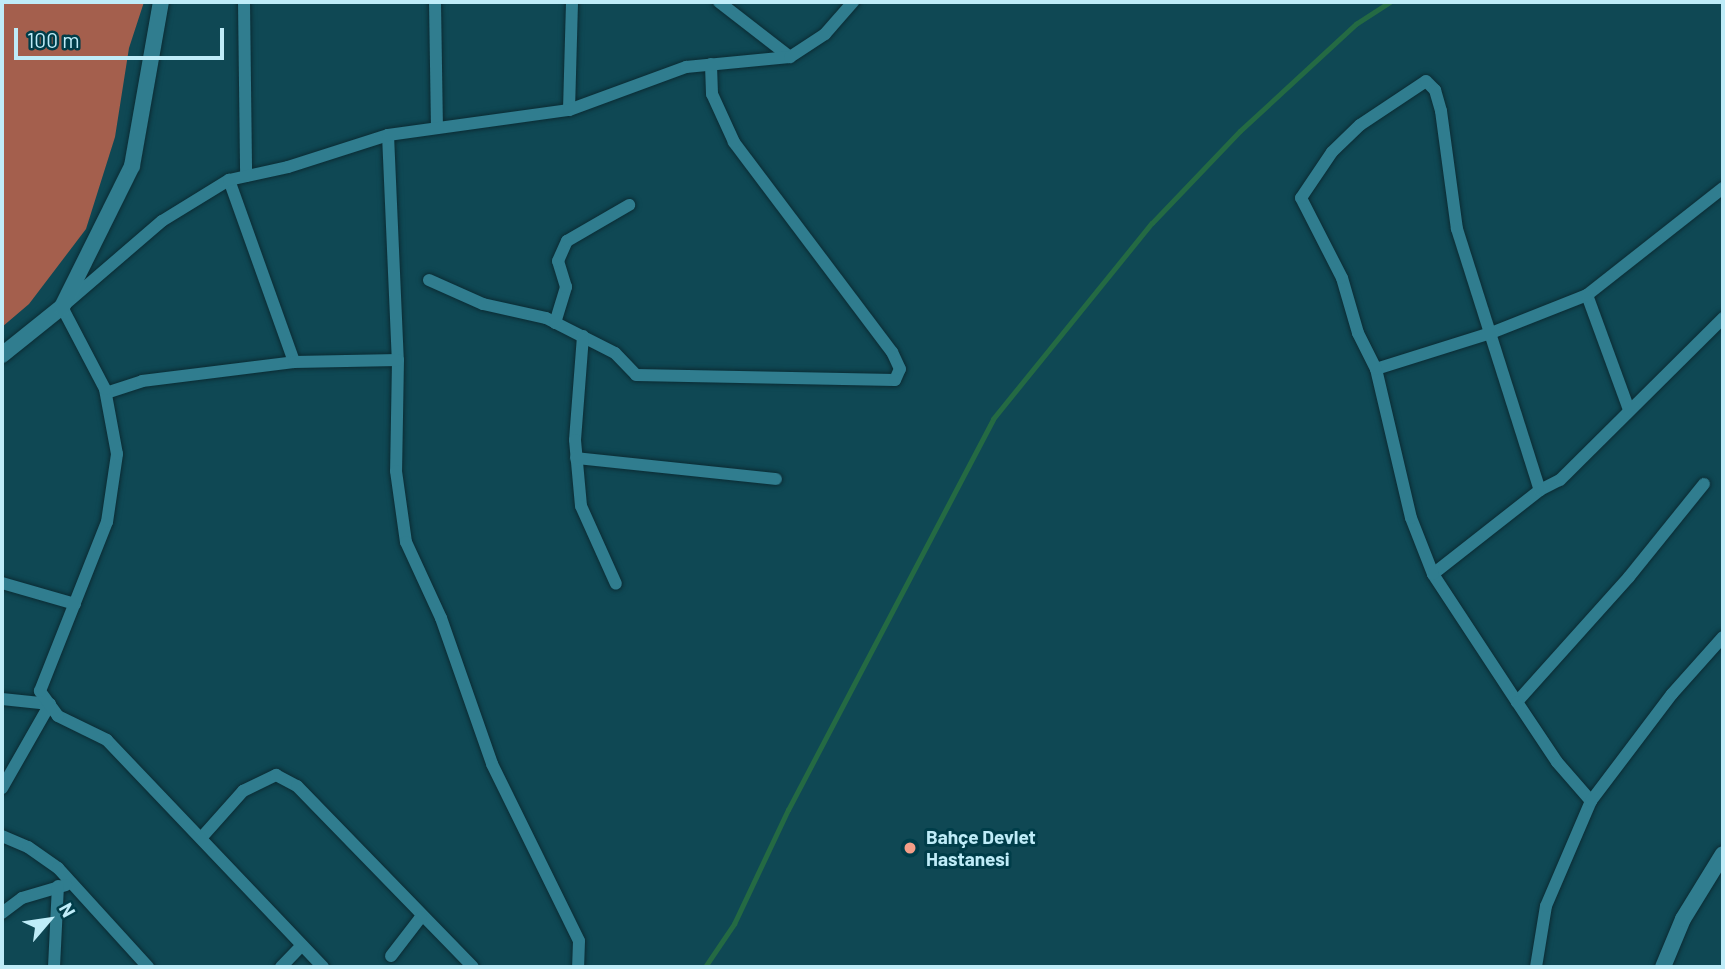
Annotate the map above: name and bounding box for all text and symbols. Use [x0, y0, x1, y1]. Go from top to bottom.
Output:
scale bar [18, 14, 228, 58]
text: 100 m [27, 27, 80, 52]
place label: Bahçe Devlet Hastanesi [926, 826, 1036, 870]
marker: Bahçe Devlet Hastanesi [900, 838, 920, 858]
north arrow [14, 885, 84, 955]
text: N [55, 898, 81, 921]

